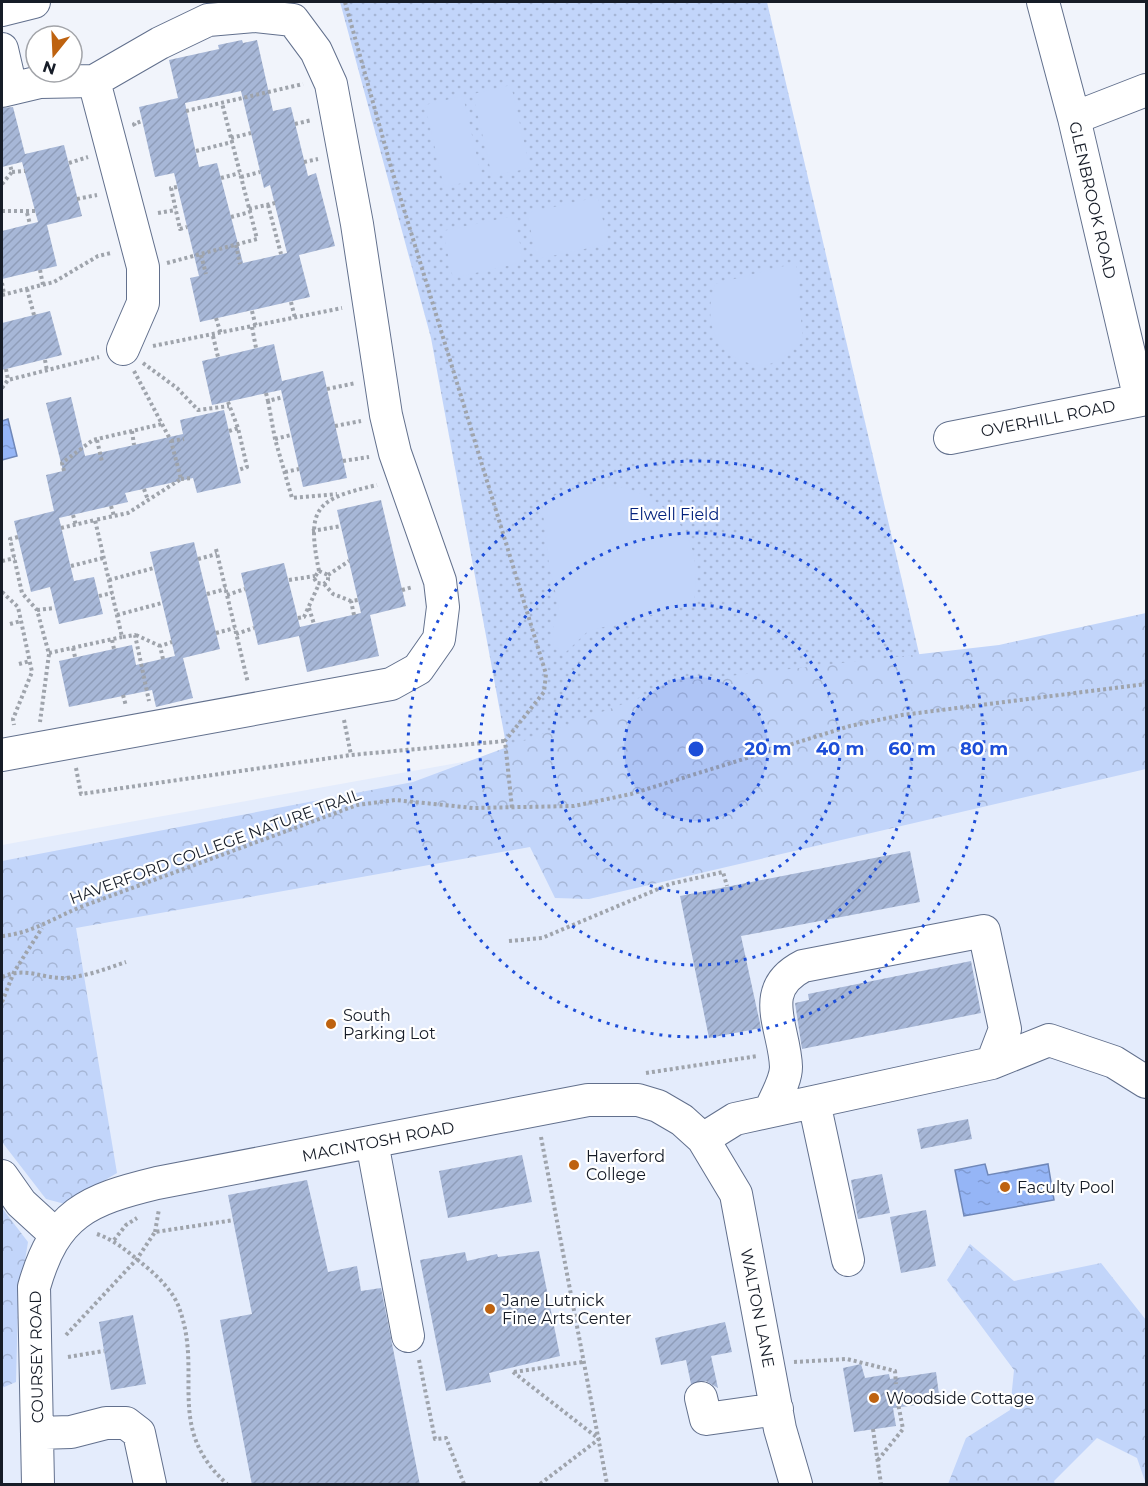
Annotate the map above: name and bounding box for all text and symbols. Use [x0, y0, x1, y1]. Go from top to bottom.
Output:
north arrow [24, 24, 84, 84]
text: N [40, 57, 59, 79]
street label: GLENBROOK ROAD [1065, 120, 1120, 281]
street label: OVERHILL ROAD [979, 396, 1117, 441]
park label: Elwell Field [629, 505, 719, 524]
text: 20 m [745, 738, 791, 760]
text: 40 m [816, 738, 864, 760]
text: 60 m [888, 738, 936, 760]
text: 80 m [960, 738, 1008, 760]
centre of rings [686, 739, 706, 759]
street label: HAVERFORD COLLEGE NATURE TRAIL [67, 785, 364, 908]
place label: South Parking Lot [343, 1006, 436, 1043]
marker: South Parking Lot [324, 1017, 338, 1031]
street label: MACINTOSH ROAD [300, 1117, 456, 1166]
place label: Haverford College [586, 1147, 665, 1184]
marker: Haverford College [567, 1158, 581, 1172]
place label: Faculty Pool [1017, 1178, 1115, 1197]
marker: Faculty Pool [998, 1180, 1012, 1194]
street label: WALTON LANE [737, 1247, 778, 1369]
street label: COURSEY ROAD [26, 1290, 47, 1424]
place label: Jane Lutnick Fine Arts Center [501, 1291, 631, 1328]
marker: Jane Lutnick Fine Arts Center [483, 1302, 497, 1316]
place label: Woodside Cottage [886, 1389, 1034, 1408]
marker: Woodside Cottage [867, 1391, 881, 1405]

